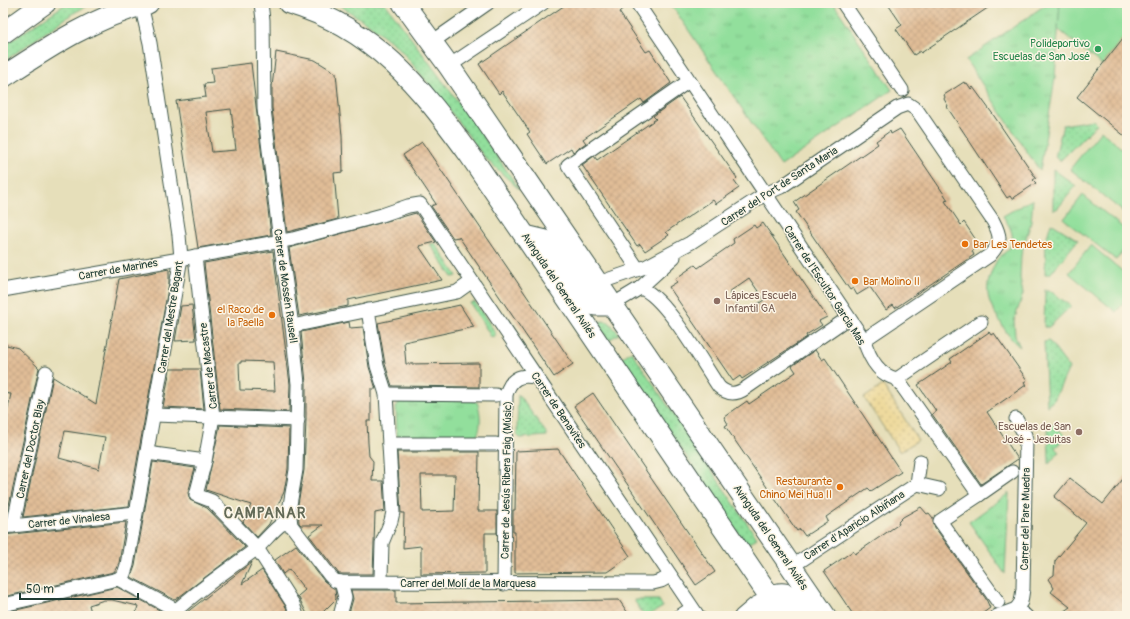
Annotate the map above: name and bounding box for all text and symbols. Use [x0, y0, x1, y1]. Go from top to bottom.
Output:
place label: Polideportivo Escuelas de San José [993, 37, 1090, 63]
marker: Polideportivo Escuelas de San José [1093, 44, 1103, 54]
street label: Carrer del Port de Santa Maria [718, 144, 840, 229]
street label: Carrer de l'Escultor Garcia Mas [781, 223, 868, 347]
street label: Carrer de Mossén Rausell [271, 228, 300, 344]
street label: Avinguda del General Avilés [518, 230, 599, 341]
place label: Bar Les Tendetes [973, 238, 1052, 251]
marker: Bar Les Tendetes [960, 239, 970, 249]
street label: Carrer de Marines [78, 256, 159, 283]
street label: Carrer del Mestre Bagant [155, 259, 186, 374]
place label: Bar Molino II [863, 275, 920, 288]
marker: Bar Molino II [850, 276, 860, 286]
place label: Lápices Escuela Infantil GA [725, 289, 797, 315]
marker: Lápices Escuela Infantil GA [712, 296, 722, 306]
place label: el Raco de la Paella [217, 303, 265, 329]
marker: el Raco de la Paella [267, 310, 277, 320]
street label: Carrer de Macastre [197, 322, 220, 410]
street label: Carrer de Benavites [528, 370, 589, 451]
street label: Carrer del Doctor Blay [14, 398, 47, 500]
street label: Carrer de Jesús Ribera Faig (Músic) [499, 401, 514, 559]
place label: Escuelas de San José - Jesuitas [998, 420, 1071, 446]
marker: Escuelas de San José - Jesuitas [1074, 427, 1084, 437]
street label: Carrer del Pare Muedra [1018, 468, 1033, 571]
place label: Restaurante Chino Mei Hua II [759, 475, 833, 501]
street label: Avinguda del General Avilés [730, 482, 811, 593]
marker: Restaurante Chino Mei Hua II [835, 482, 845, 492]
street label: Carrer d'Aparicio Albiñana [801, 488, 907, 563]
district label: CAMPANAR [224, 504, 306, 523]
street label: Carrer de Vinalesa [27, 510, 111, 531]
scale bar [20, 575, 138, 601]
street label: Carrer del Molí de la Marquesa [400, 577, 536, 590]
text: 50 m [26, 582, 54, 597]

